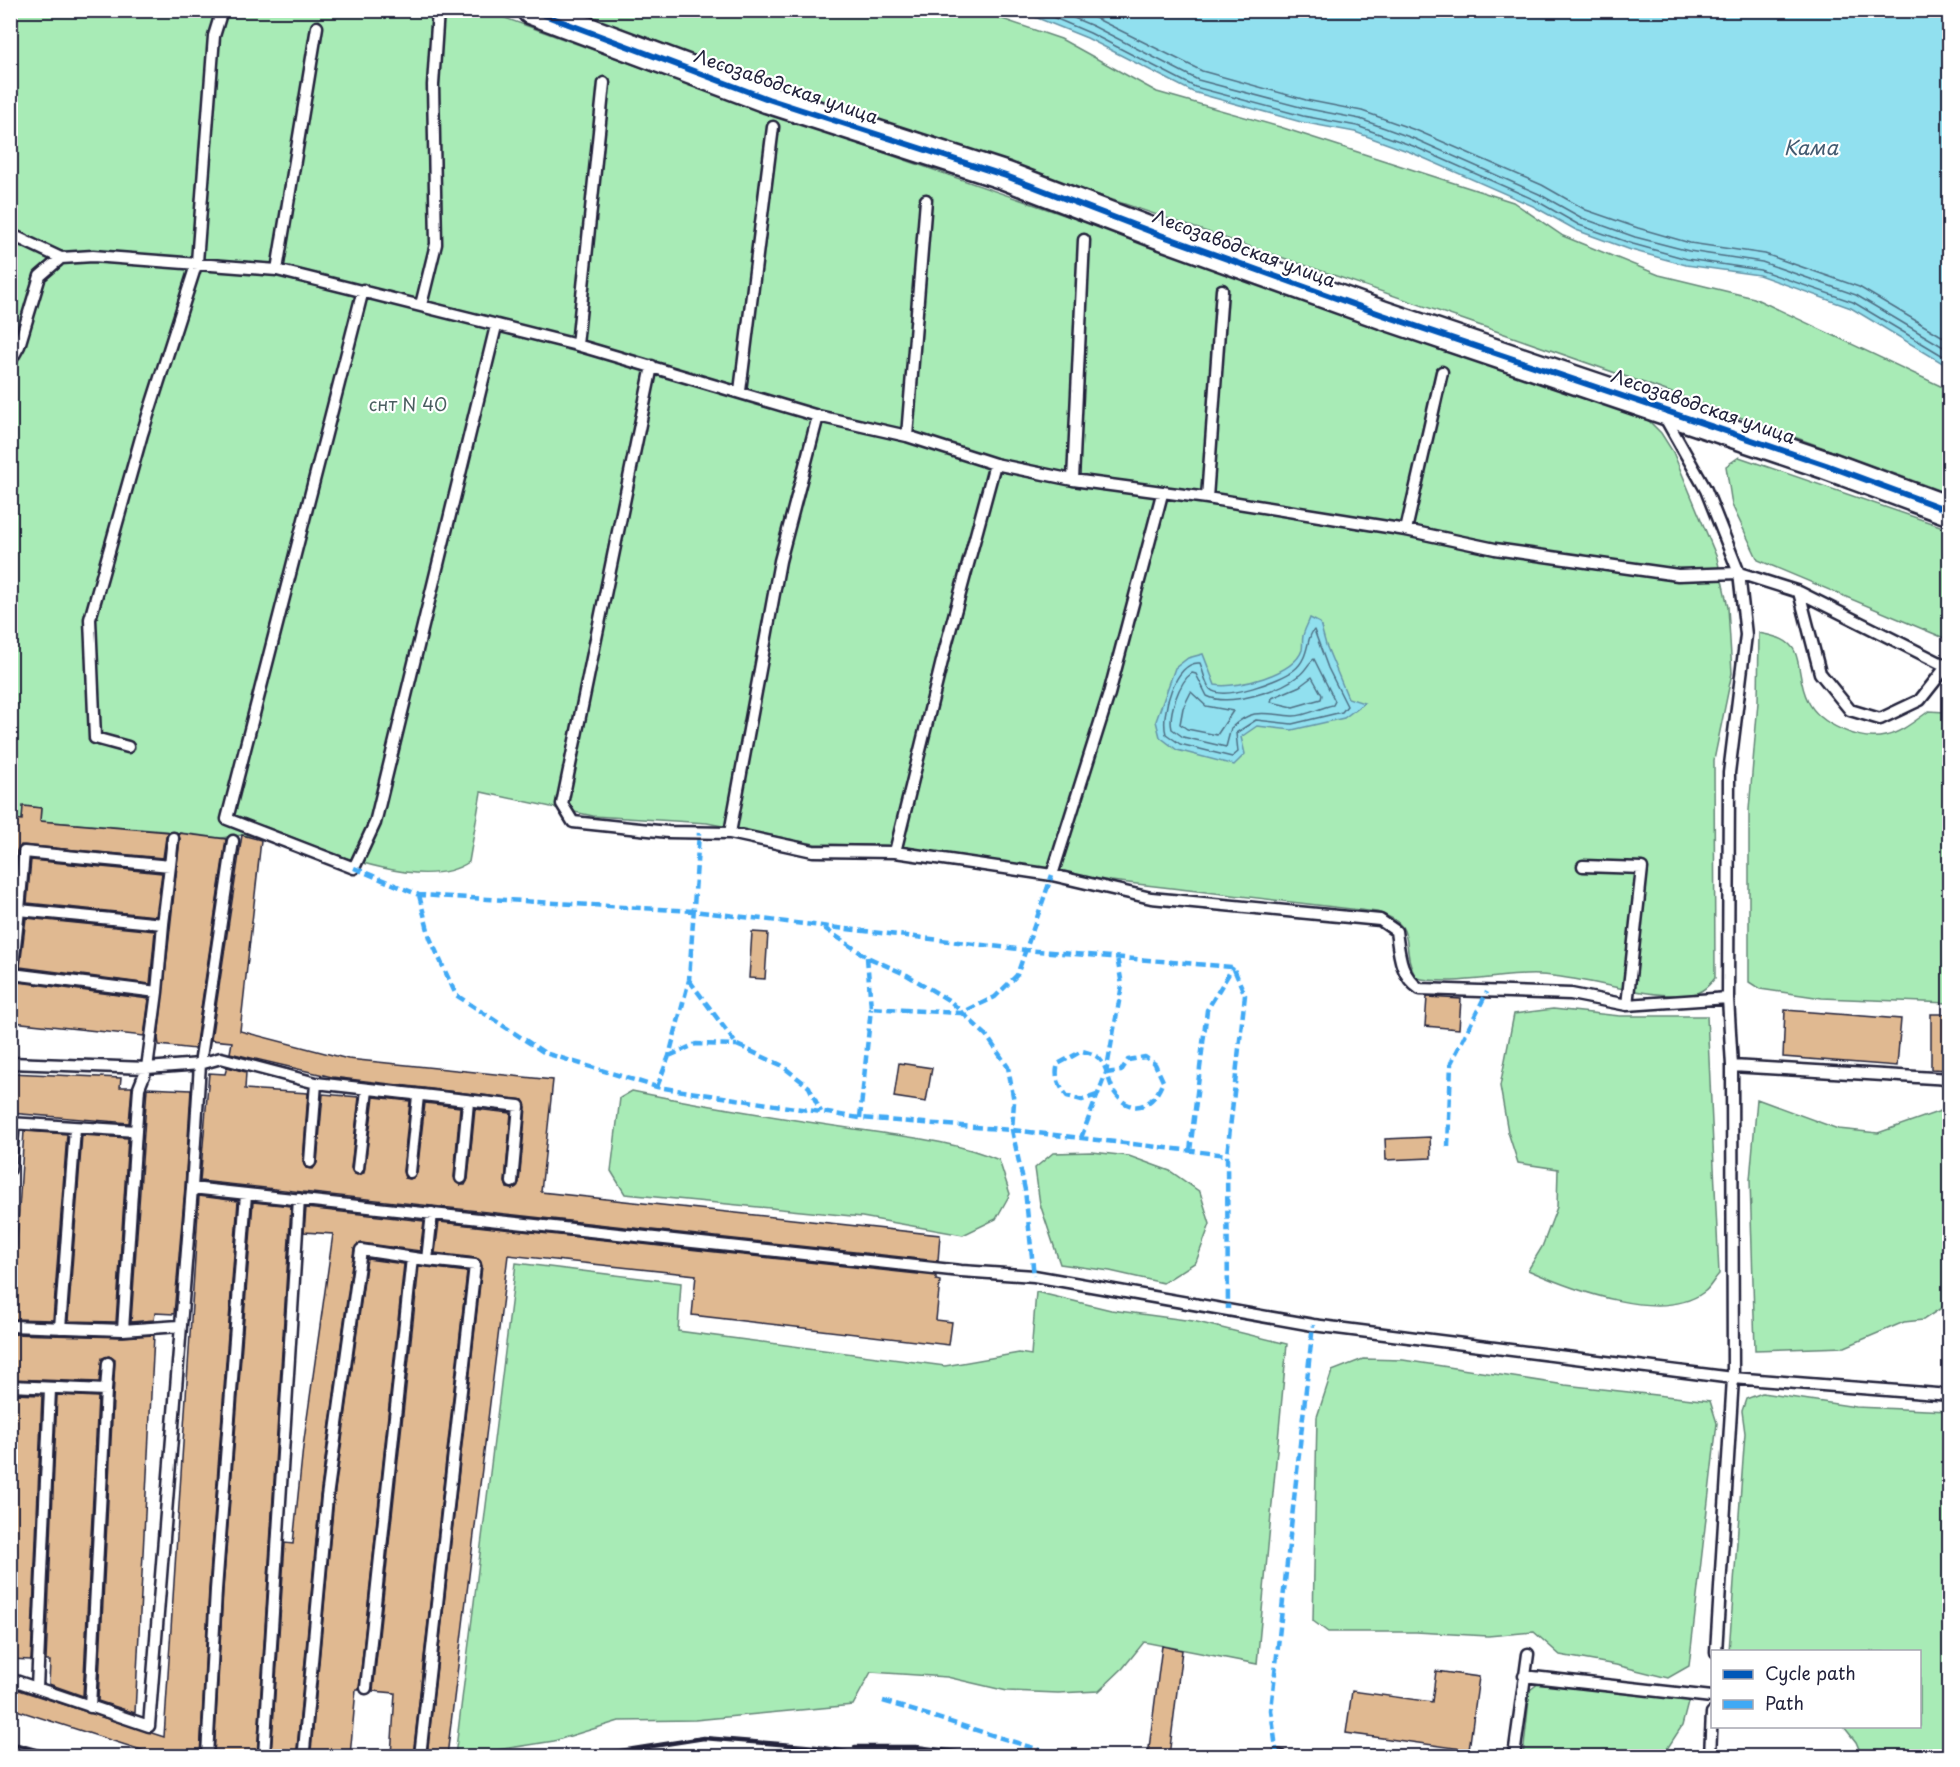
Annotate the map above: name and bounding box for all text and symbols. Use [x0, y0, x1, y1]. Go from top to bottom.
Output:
street label: Лесозаводская улица [691, 41, 883, 130]
water label: Кама [1784, 132, 1840, 162]
street label: Лесозаводская улица [1149, 202, 1341, 294]
street label: Лесозаводская улица [1608, 361, 1800, 450]
park label: снт N 40 [369, 390, 447, 417]
legend [1711, 1650, 1921, 1728]
text: Cycle path [1765, 1659, 1856, 1686]
text: Path [1765, 1689, 1804, 1716]

